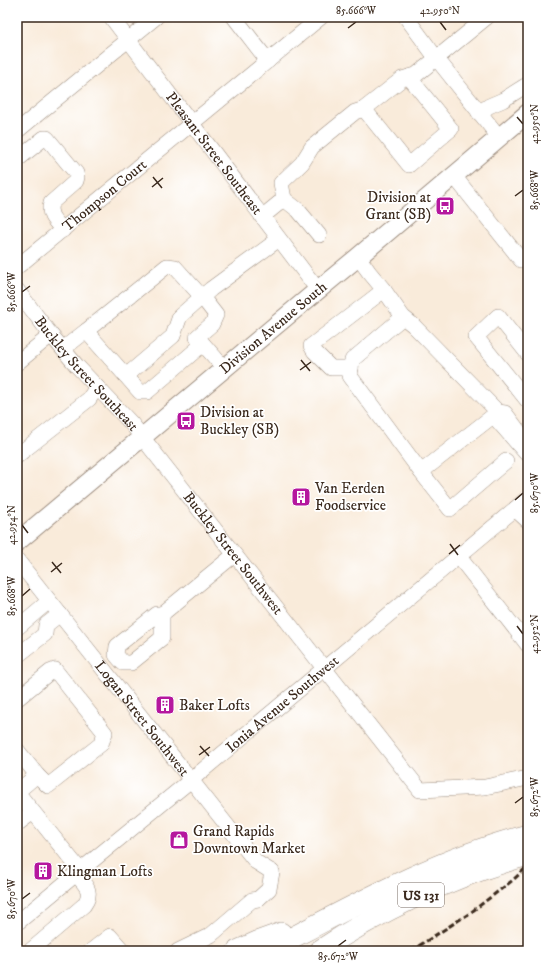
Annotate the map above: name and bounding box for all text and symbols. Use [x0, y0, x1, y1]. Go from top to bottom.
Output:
text: 85.666°W [336, 5, 377, 17]
text: 42.950°N [420, 5, 460, 17]
street label: Pleasant Street Southeast [161, 88, 267, 219]
text: 42.950°N [529, 104, 541, 144]
street label: Thompson Court [59, 155, 151, 236]
text: 85.668°W [529, 169, 541, 210]
place label: Division at Grant (SB) [365, 188, 431, 224]
bus stop icon: Division at Grant (SB) [434, 195, 456, 217]
text: 85.666°W [6, 271, 18, 312]
street label: Division Avenue South [216, 277, 331, 378]
street label: Buckley Street Southeast [30, 313, 143, 435]
place label: Division at Buckley (SB) [200, 403, 279, 439]
bus stop icon: Division at Buckley (SB) [175, 410, 197, 432]
text: 85.670°W [529, 472, 541, 513]
place label: Van Eerden Foodservice [314, 479, 386, 515]
building icon: Van Eerden Foodservice [290, 486, 312, 508]
street label: Buckley Street Southwest [179, 488, 287, 619]
text: 42.954°N [6, 505, 18, 545]
text: 85.668°W [6, 575, 18, 616]
text: 42.952°N [529, 614, 541, 654]
street label: Ionia Avenue Southwest [222, 651, 343, 757]
street label: Logan Street Southwest [90, 657, 194, 781]
building icon: Baker Lofts [154, 694, 176, 716]
place label: Baker Lofts [179, 696, 250, 715]
text: 85.672°W [529, 776, 541, 817]
place label: Grand Rapids Downtown Market [193, 822, 306, 858]
shop icon: Grand Rapids Downtown Market [168, 829, 190, 851]
building icon: Klingman Lofts [32, 860, 54, 882]
place label: Klingman Lofts [57, 862, 152, 881]
text: 85.670°W [6, 878, 18, 919]
road number: US 131 [398, 883, 444, 907]
text: 85.672°W [318, 951, 359, 963]

